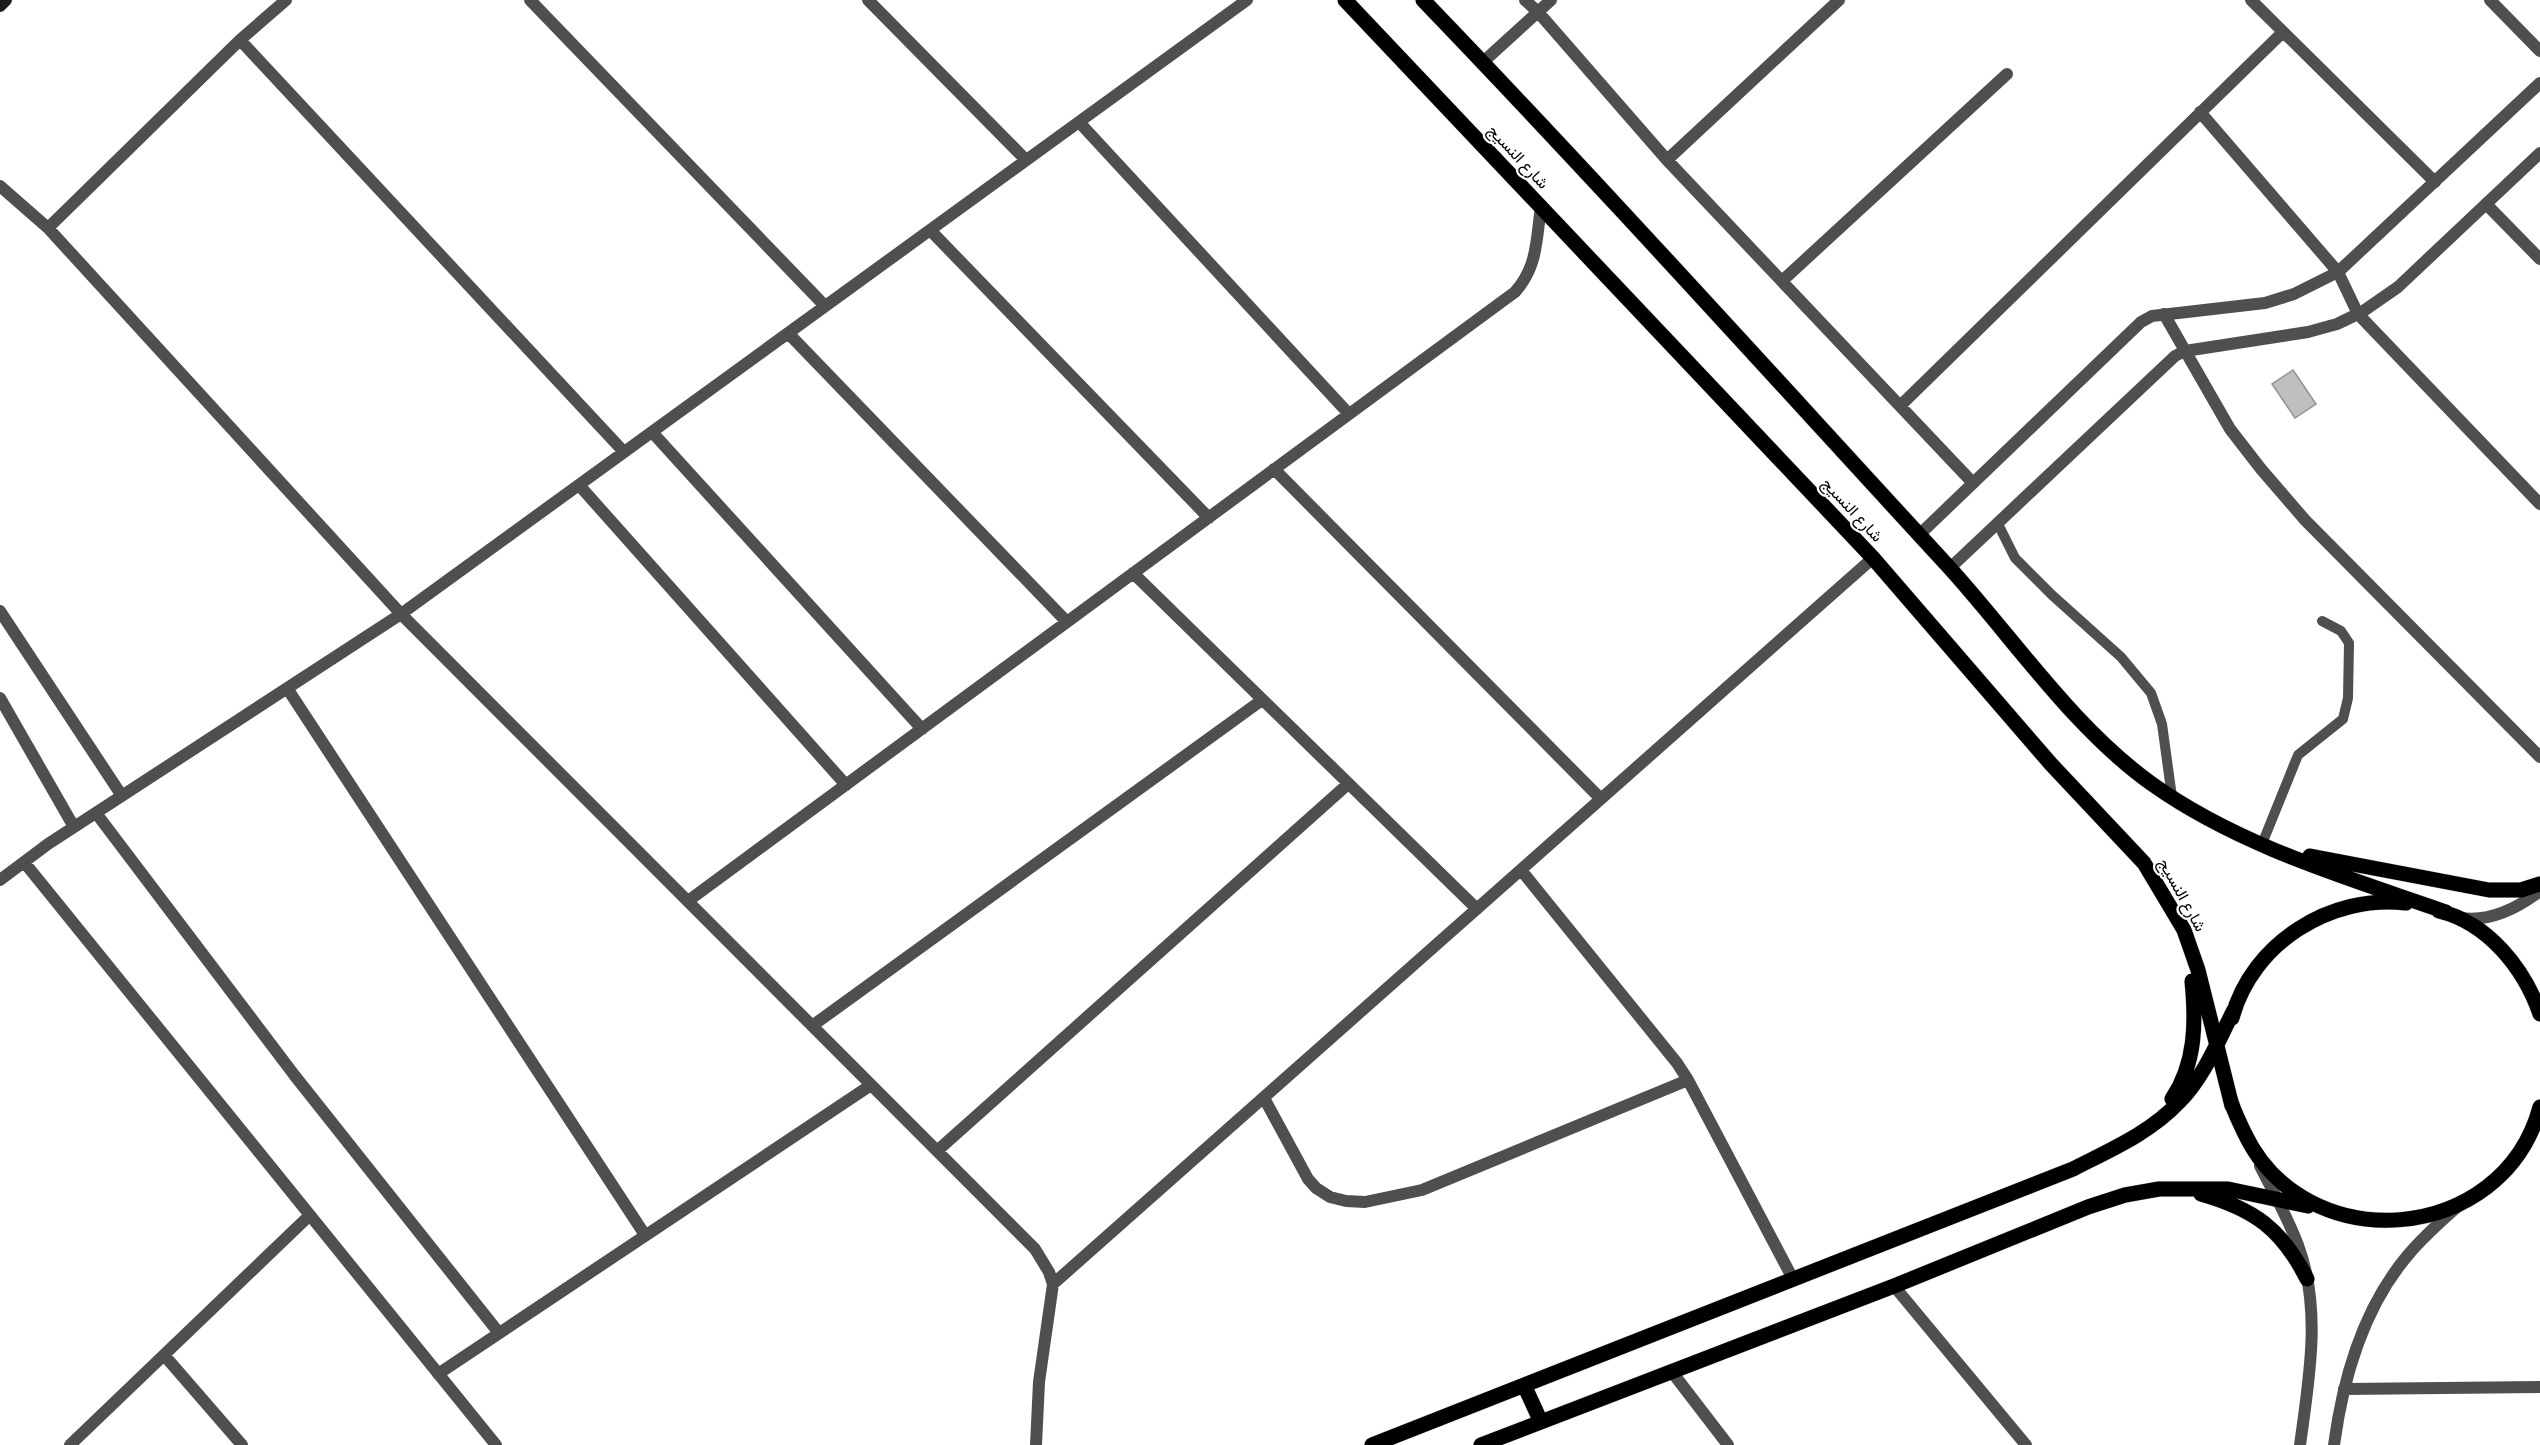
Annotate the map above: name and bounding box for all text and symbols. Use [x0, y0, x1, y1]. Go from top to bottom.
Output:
street label: شارع النسيج [1482, 121, 1553, 194]
street label: شارع النسيج [1816, 474, 1887, 547]
street label: شارع النسيج [2153, 855, 2210, 936]

